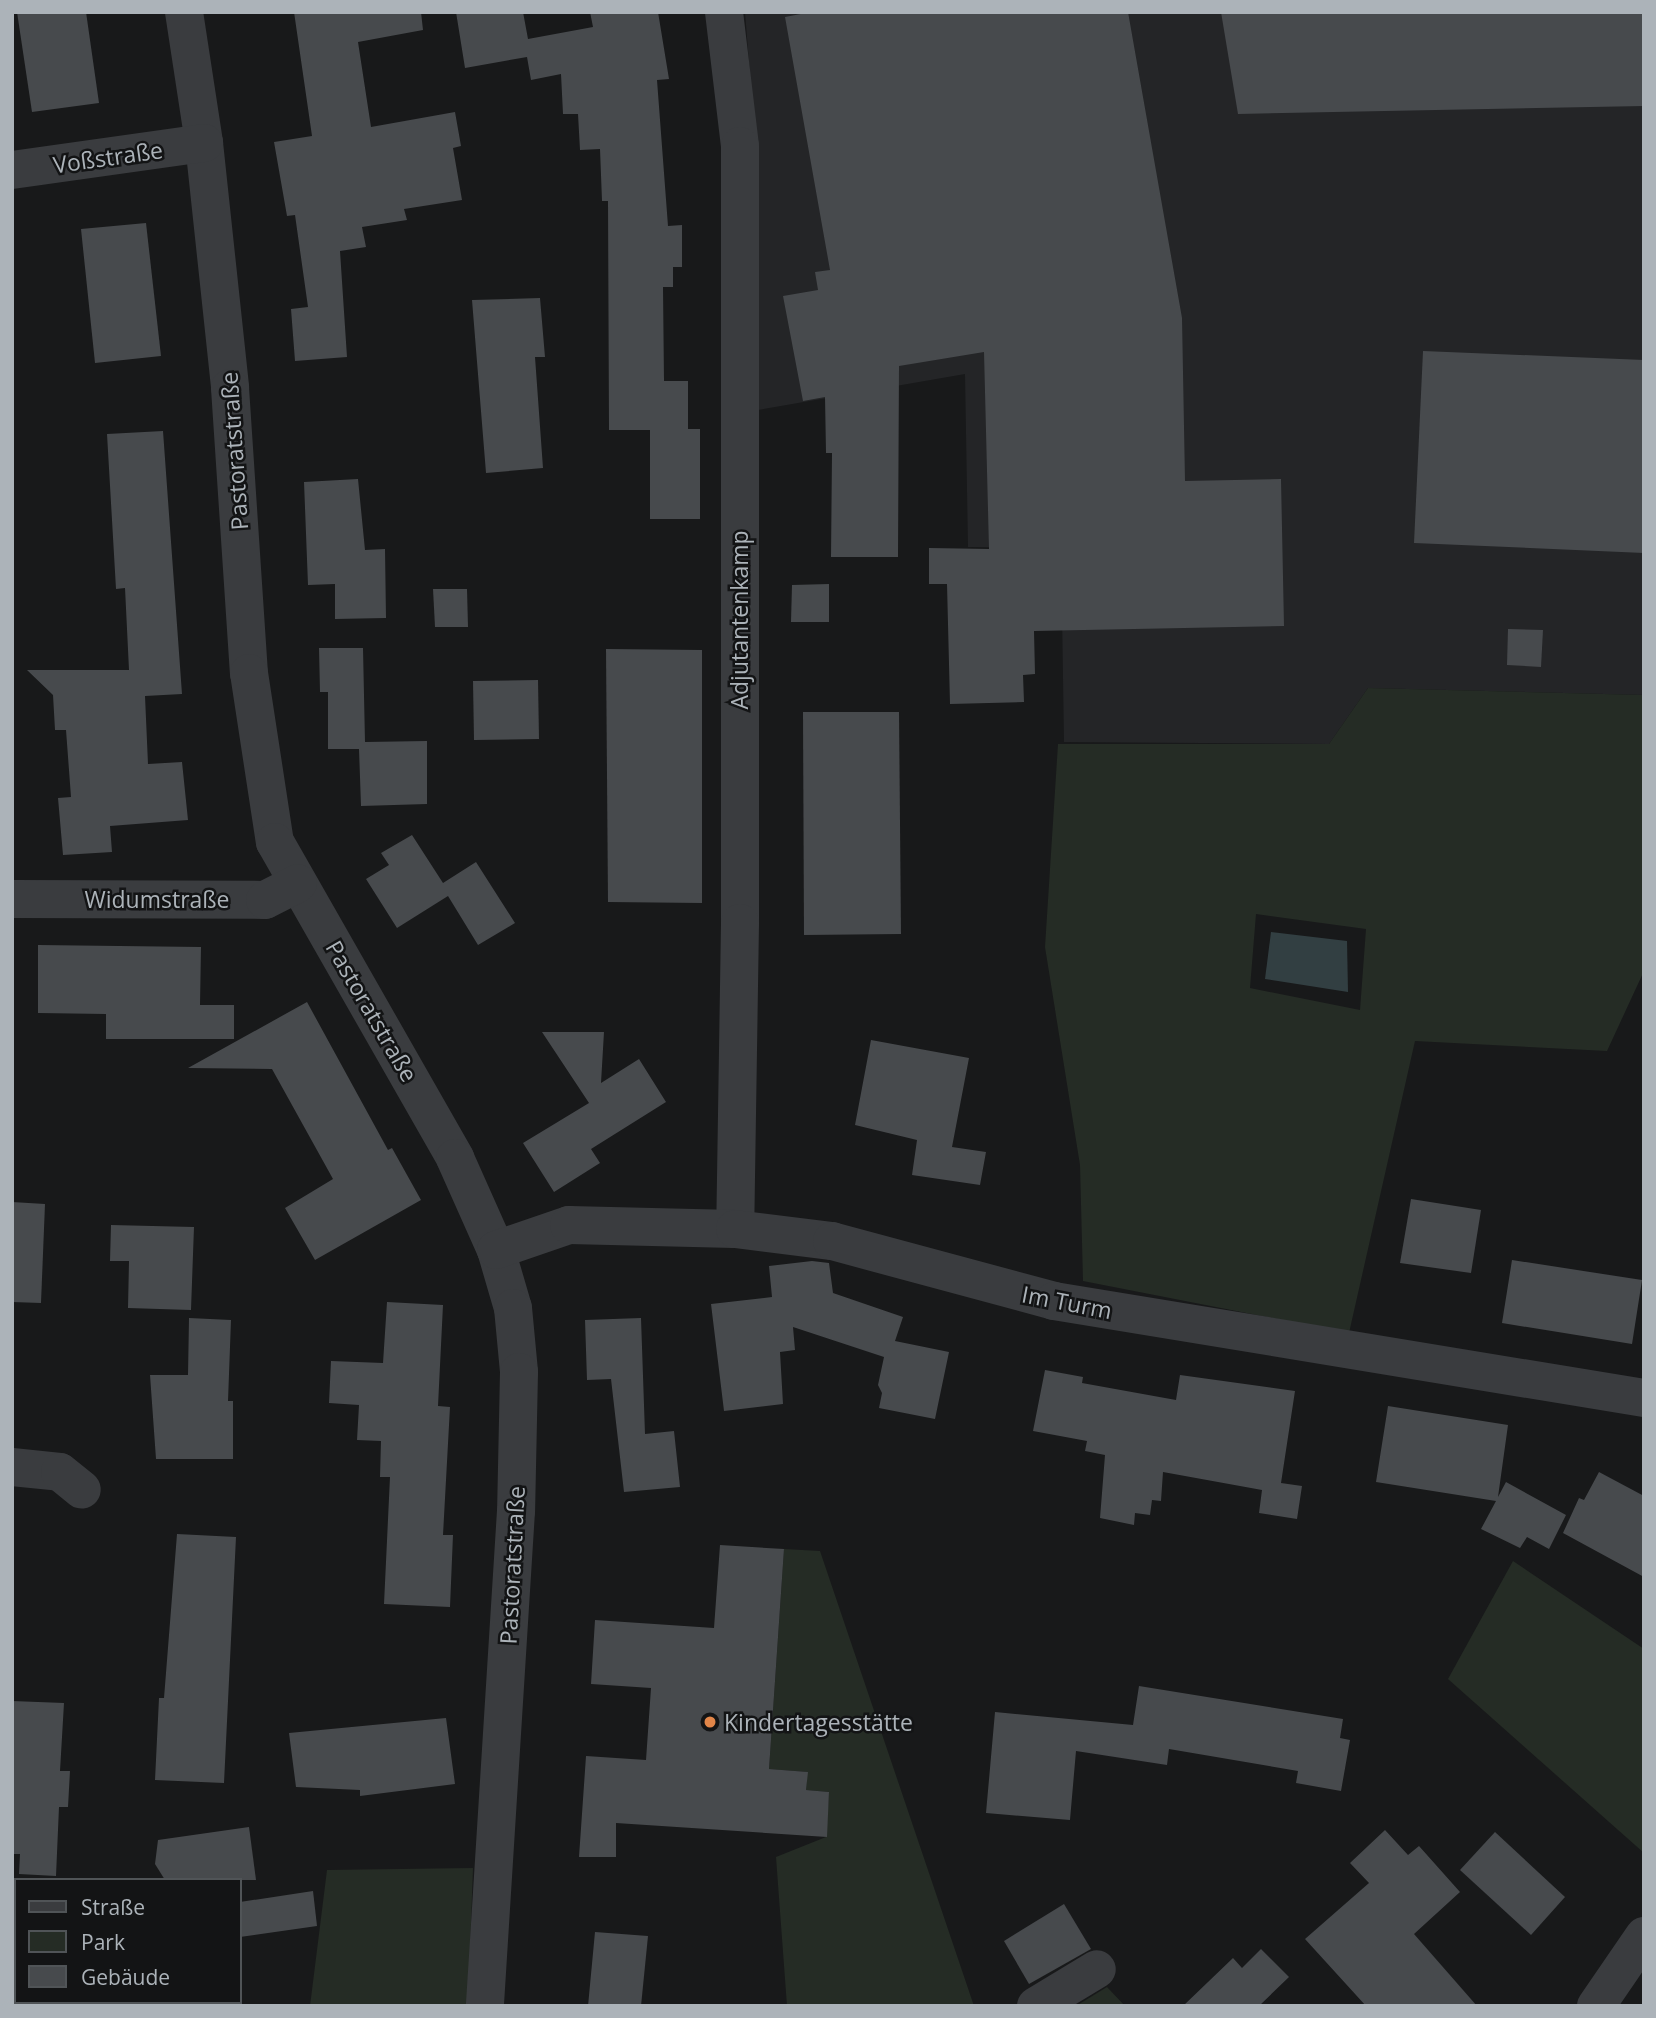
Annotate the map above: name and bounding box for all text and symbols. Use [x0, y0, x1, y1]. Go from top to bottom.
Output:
street label: Voßstraße [51, 136, 165, 178]
street label: Pastoratstraße [215, 371, 253, 531]
street label: Adjutantenkamp [725, 530, 753, 710]
street label: Widumstraße [84, 885, 230, 913]
street label: Pastoratstraße [320, 935, 424, 1087]
street label: Im Turm [1020, 1280, 1114, 1324]
street label: Pastoratstraße [494, 1485, 530, 1645]
place label: Kindertagesstätte [724, 1708, 913, 1736]
marker: Kindertagesstätte [702, 1714, 718, 1730]
legend [14, 1878, 242, 2004]
text: Straße [81, 1893, 145, 1921]
text: Park [81, 1928, 125, 1956]
text: Gebäude [81, 1963, 170, 1991]

